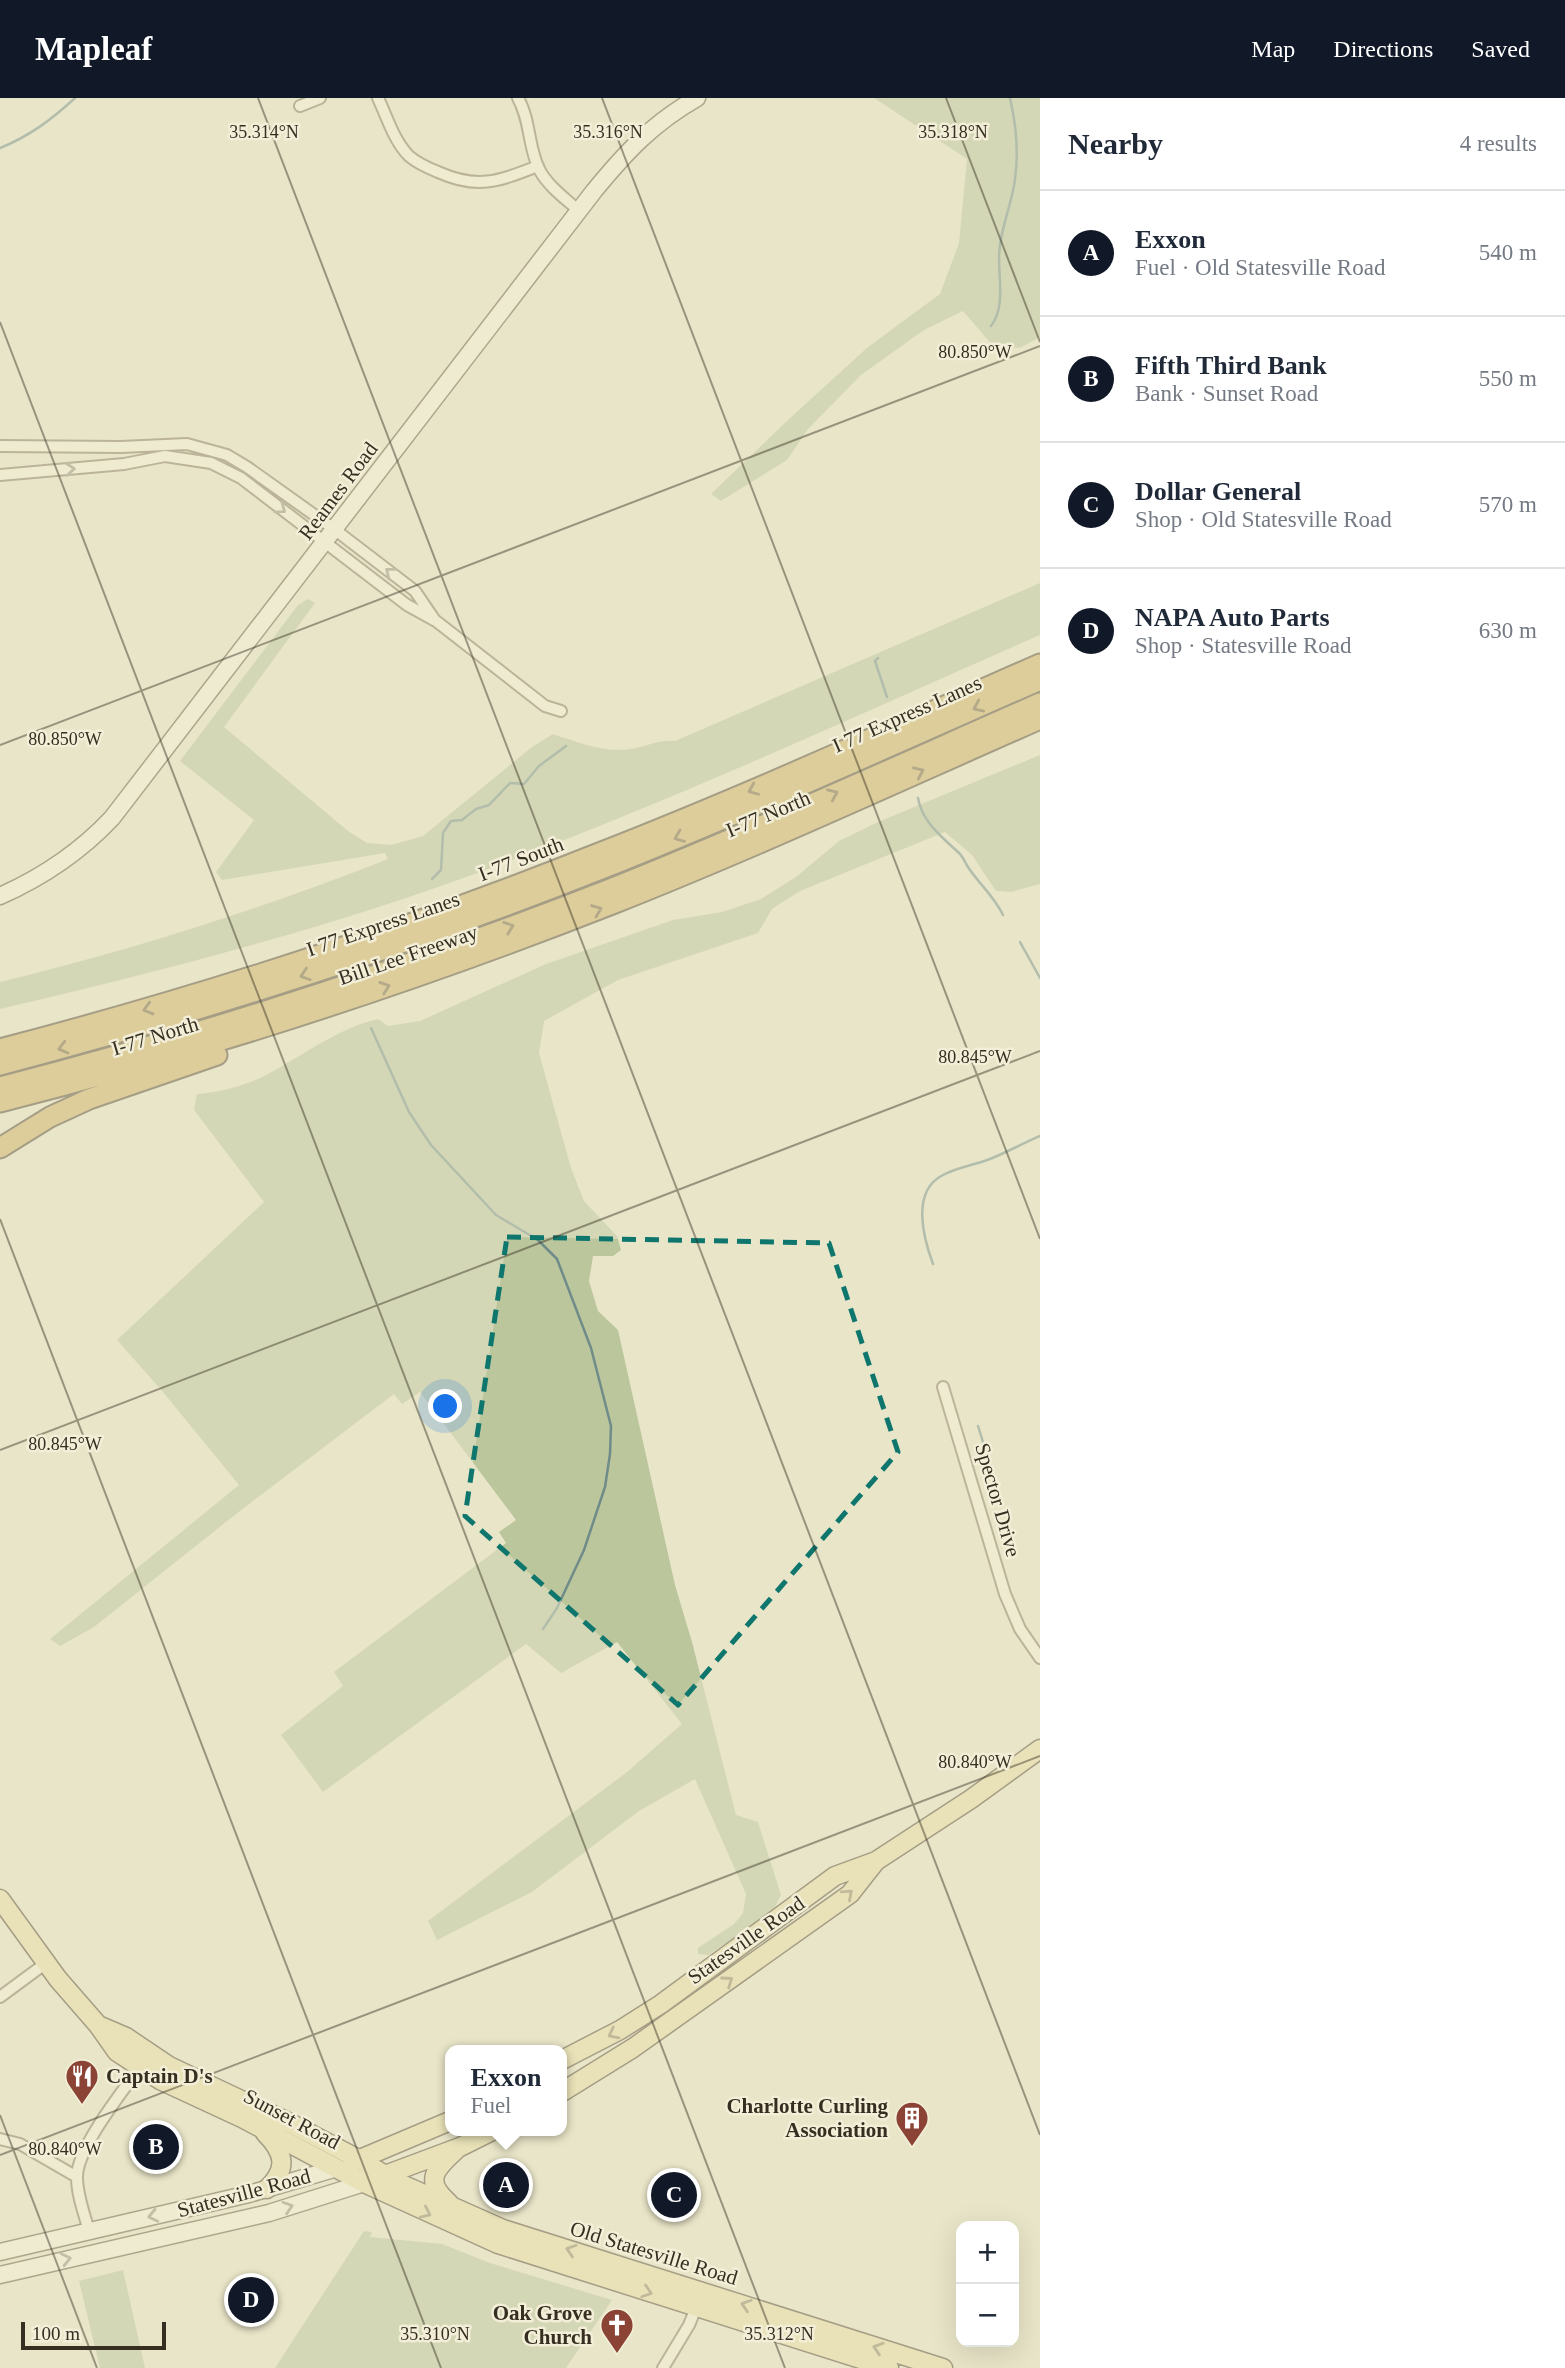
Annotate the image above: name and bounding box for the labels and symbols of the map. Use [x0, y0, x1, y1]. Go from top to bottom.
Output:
text: 35.314°N [229, 122, 299, 142]
text: 35.316°N [573, 122, 643, 142]
text: 35.318°N [918, 122, 988, 142]
text: 80.850°W [938, 342, 1012, 362]
street label: Reames Road [293, 437, 383, 545]
one-way arrow [64, 462, 75, 477]
one-way arrow [273, 501, 286, 513]
one-way arrow [385, 567, 397, 580]
street label: I 77 Express Lanes [829, 670, 985, 758]
one-way arrow [972, 699, 984, 713]
text: 80.850°W [28, 729, 102, 749]
one-way arrow [912, 766, 924, 780]
one-way arrow [748, 781, 760, 795]
street label: I-77 North [722, 785, 814, 842]
one-way arrow [825, 788, 838, 802]
one-way arrow [674, 829, 686, 843]
street label: I-77 South [475, 832, 567, 886]
street label: I 77 Express Lanes [303, 887, 463, 961]
one-way arrow [591, 904, 603, 918]
street label: Bill Lee Freeway [335, 920, 481, 990]
one-way arrow [503, 921, 515, 935]
one-way arrow [299, 967, 311, 982]
one-way arrow [379, 981, 391, 995]
one-way arrow [142, 1000, 154, 1015]
street label: I-77 North [109, 1011, 202, 1061]
one-way arrow [58, 1040, 70, 1054]
text: 80.845°W [938, 1047, 1012, 1067]
your location [428, 1389, 462, 1423]
text: 80.845°W [28, 1434, 102, 1454]
street label: Spector Drive [970, 1440, 1026, 1560]
text: 80.840°W [938, 1752, 1012, 1772]
one-way arrow [840, 1890, 853, 1902]
street label: Statesville Road [683, 1891, 809, 1989]
one-way arrow [720, 1977, 733, 1989]
one-way arrow [608, 2025, 620, 2039]
restaurant icon: Captain D's [63, 2057, 101, 2106]
place label: Captain D's [106, 2064, 213, 2088]
street label: Sunset Road [240, 2084, 345, 2155]
place label: Charlotte Curling Association [726, 2094, 888, 2142]
building icon: Charlotte Curling Association [893, 2099, 931, 2148]
pin: B [133, 2121, 179, 2173]
text: 80.840°W [28, 2139, 102, 2159]
pin: A [483, 2159, 529, 2211]
street label: Statesville Road [175, 2164, 314, 2222]
pin: C [651, 2169, 697, 2221]
one-way arrow [281, 2200, 293, 2215]
one-way arrow [418, 2204, 431, 2218]
one-way arrow [147, 2208, 159, 2223]
street label: Old Statesville Road [567, 2216, 741, 2290]
one-way arrow [566, 2244, 578, 2259]
one-way arrow [60, 2253, 72, 2267]
pin: D [228, 2274, 274, 2326]
one-way arrow [641, 2284, 653, 2298]
one-way arrow [740, 2299, 752, 2313]
place label: Oak Grove Church [493, 2301, 592, 2349]
church icon: Oak Grove Church [598, 2306, 636, 2355]
scale bar [21, 2319, 166, 2351]
text: 35.310°N [400, 2324, 470, 2344]
text: 35.312°N [744, 2324, 814, 2344]
one-way arrow [873, 2341, 885, 2356]

